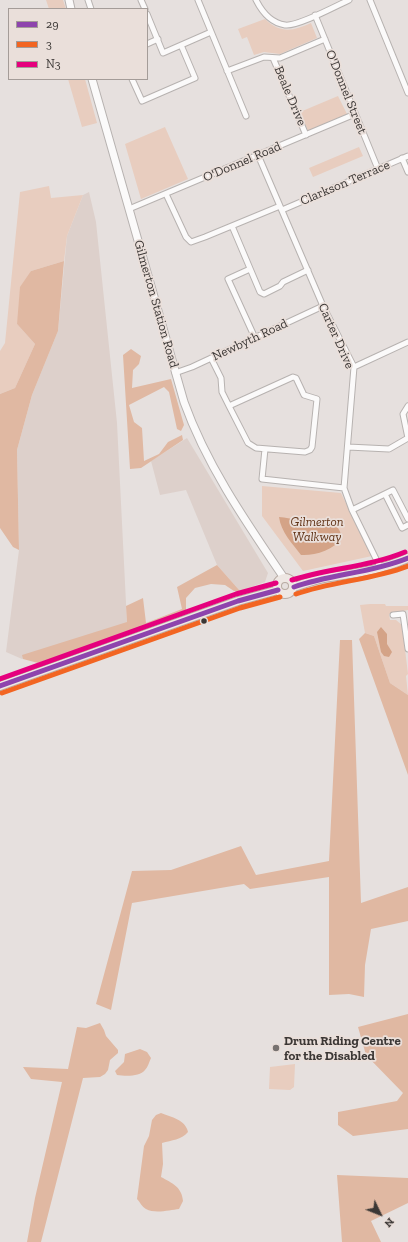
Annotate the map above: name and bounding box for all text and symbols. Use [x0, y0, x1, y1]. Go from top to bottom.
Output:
legend [8, 8, 148, 80]
text: 29 [46, 17, 59, 31]
text: 3 [46, 37, 52, 51]
street label: O'Donnel Street [322, 48, 370, 136]
text: N3 [46, 57, 61, 71]
street label: Beale Drive [270, 64, 310, 128]
street label: O'Donnel Road [201, 139, 283, 185]
street label: Clarkson Terrace [298, 157, 392, 209]
street label: Gilmerton Station Road [130, 238, 182, 370]
street label: Carter Drive [315, 301, 357, 371]
street label: Newbyth Road [210, 316, 290, 364]
park label: Gilmerton Walkway [290, 514, 344, 545]
unlabelled marker [199, 616, 209, 626]
place label: Drum Riding Centre for the Disabled [284, 1033, 401, 1064]
marker: Drum Riding Centre for the Disabled [271, 1043, 281, 1053]
north arrow [360, 1194, 400, 1234]
text: N [382, 1215, 397, 1230]

